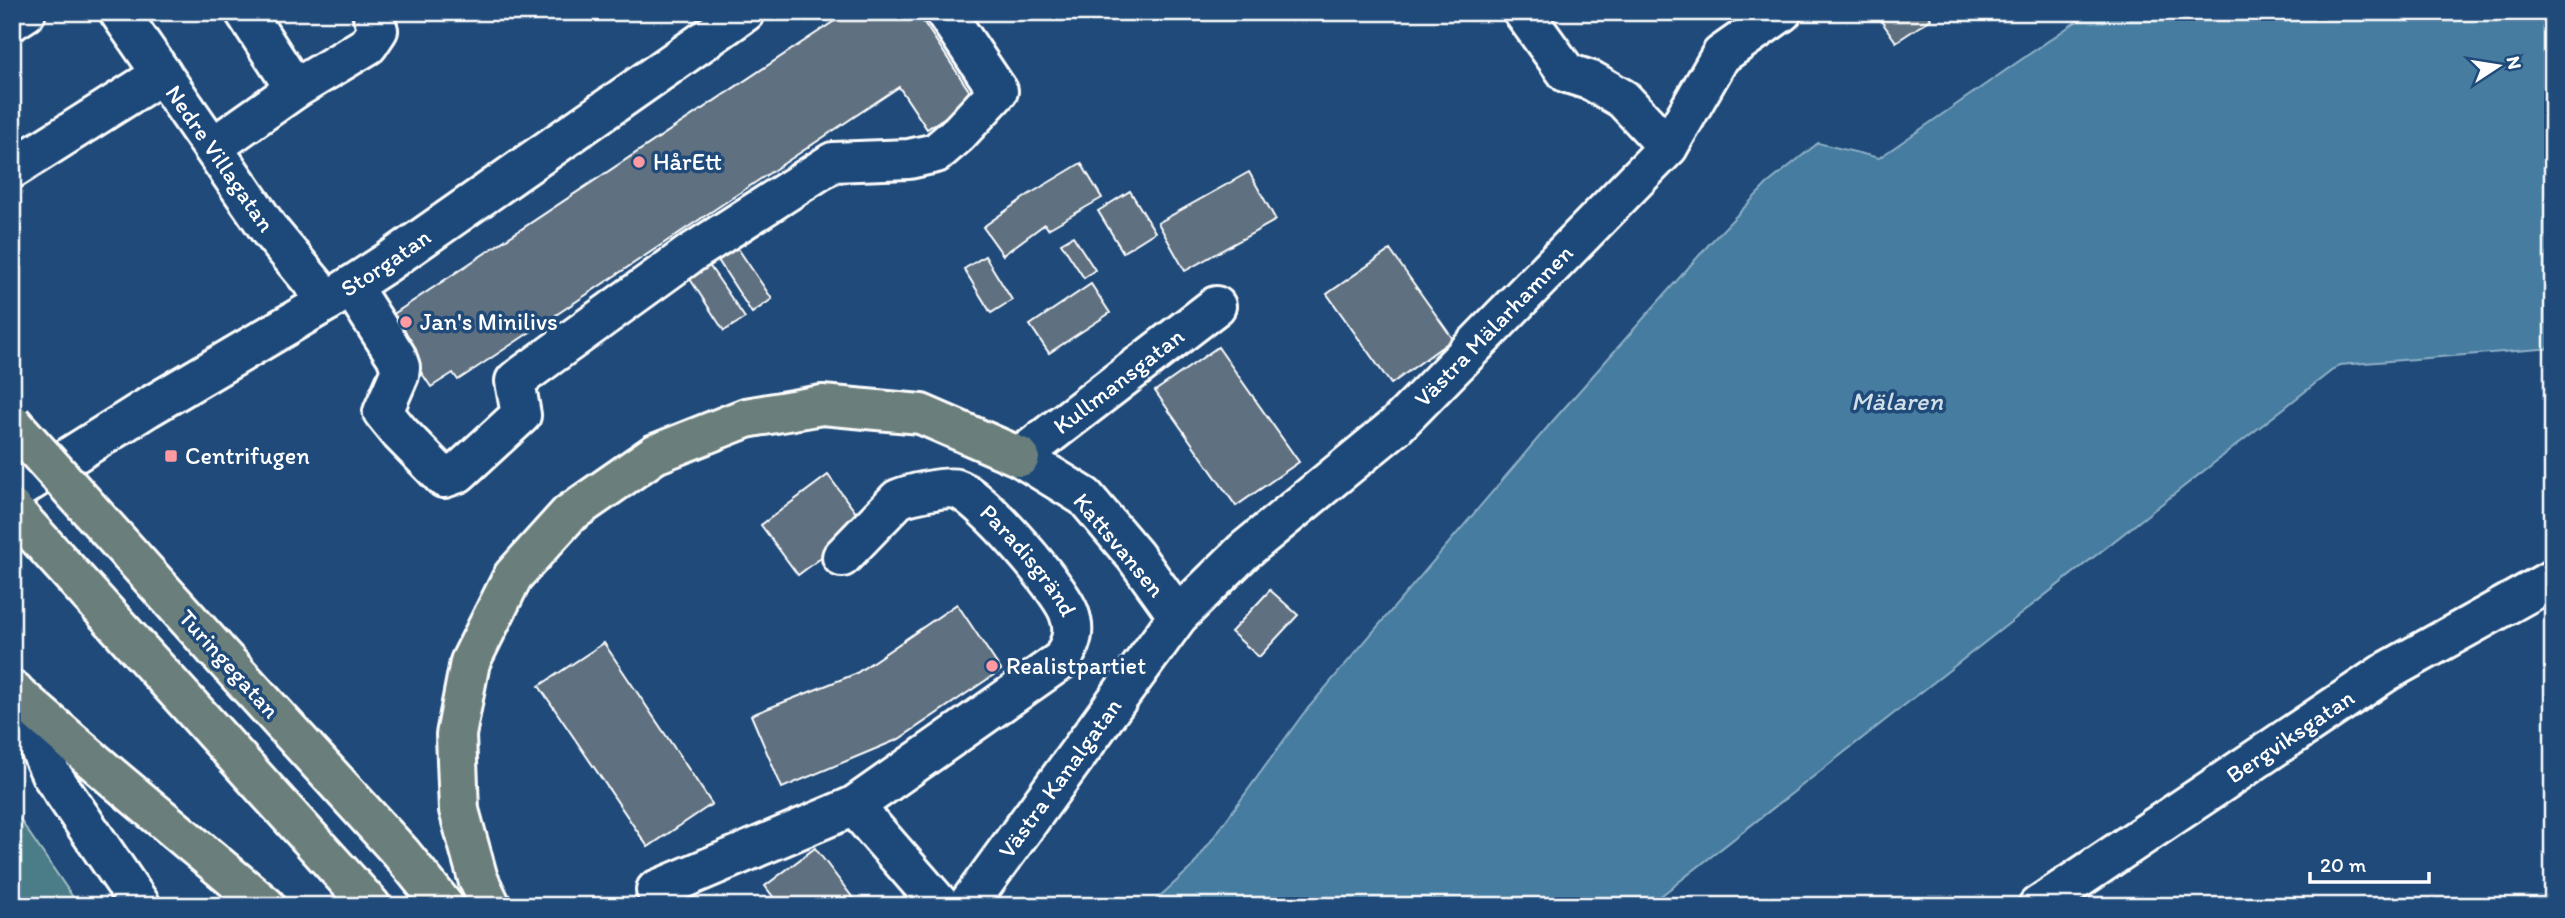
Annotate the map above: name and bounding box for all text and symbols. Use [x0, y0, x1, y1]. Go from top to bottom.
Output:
north arrow [2464, 32, 2534, 102]
text: N [2502, 54, 2527, 71]
street label: Nedre Villagatan [160, 79, 282, 238]
place label: HårEtt [653, 147, 722, 176]
marker: HårEtt [631, 154, 647, 170]
street label: Storgatan [335, 222, 436, 303]
street label: Västra Mälarhamnen [1408, 238, 1579, 413]
place label: Jan's Minilivs [420, 307, 558, 336]
marker: Jan's Minilivs [398, 314, 414, 330]
street label: Kullmansgatan [1047, 321, 1190, 440]
water label: Mälaren [1851, 385, 1943, 417]
place label: Centrifugen [185, 441, 310, 470]
marker: Centrifugen [163, 448, 179, 464]
street label: Kattsvansen [1067, 487, 1171, 603]
street label: Paradisgränd [974, 497, 1084, 621]
street label: Turingegatan [173, 603, 286, 724]
place label: Realistpartiet [1006, 651, 1146, 680]
marker: Realistpartiet [984, 658, 1000, 674]
street label: Bergviksgatan [2220, 682, 2360, 789]
street label: Västra Kanalgatan [992, 692, 1128, 864]
scale bar [2310, 841, 2428, 885]
text: 20 m [2320, 852, 2367, 877]

